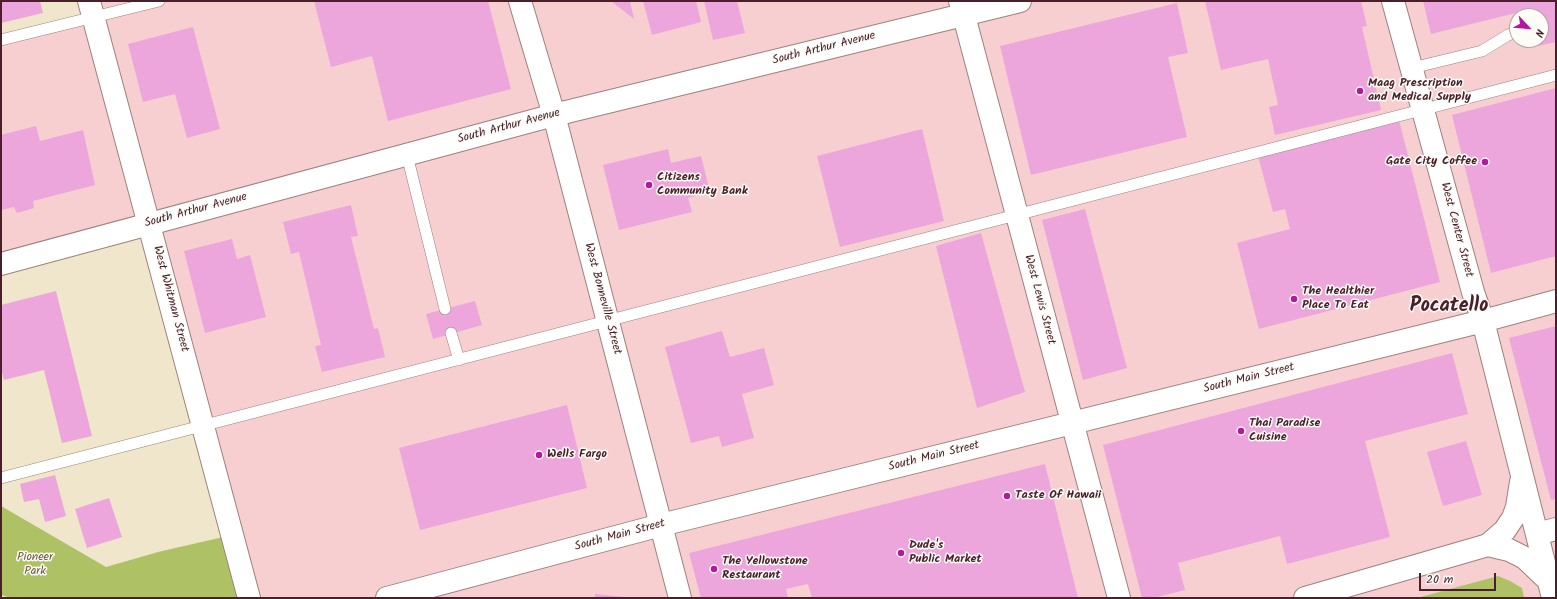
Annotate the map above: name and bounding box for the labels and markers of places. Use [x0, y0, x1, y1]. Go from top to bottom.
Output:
place label: Maag Prescription and Medical Supply [1368, 77, 1471, 105]
marker: Maag Prescription and Medical Supply [1355, 86, 1365, 96]
place label: Gate City Coffee [1386, 155, 1477, 169]
marker: Gate City Coffee [1480, 157, 1490, 167]
place label: Citizens Community Bank [657, 171, 748, 199]
marker: Citizens Community Bank [644, 180, 654, 190]
place label: The Healthier Place To Eat [1302, 285, 1374, 313]
marker: The Healthier Place To Eat [1289, 294, 1299, 304]
place label: Thai Paradise Cuisine [1249, 417, 1320, 445]
marker: Thai Paradise Cuisine [1236, 426, 1246, 436]
place label: Wells Fargo [547, 448, 607, 462]
marker: Wells Fargo [534, 450, 544, 460]
place label: Taste Of Hawaii [1015, 489, 1101, 503]
marker: Taste Of Hawaii [1002, 491, 1012, 501]
place label: Dude's Public Market [909, 539, 982, 567]
marker: Dude's Public Market [896, 548, 906, 558]
place label: The Yellowstone Restaurant [722, 555, 808, 583]
marker: The Yellowstone Restaurant [709, 564, 719, 574]

